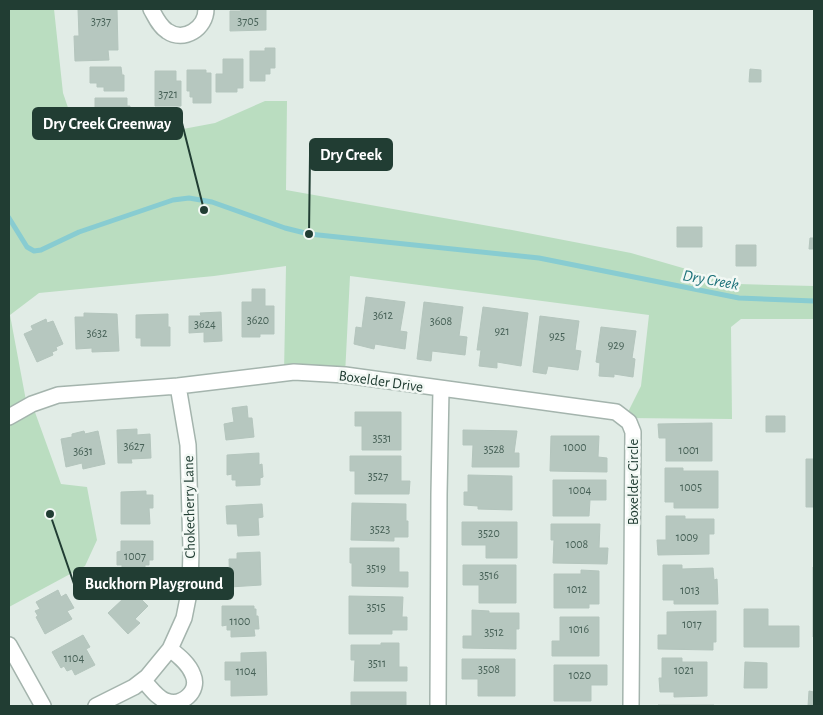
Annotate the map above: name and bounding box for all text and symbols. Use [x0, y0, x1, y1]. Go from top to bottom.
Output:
house number: 3737 [91, 15, 111, 27]
house number: 3705 [237, 15, 259, 27]
house number: 3721 [158, 88, 178, 100]
callout: Dry Creek Greenway [33, 108, 182, 139]
text: Dry Creek Greenway [43, 116, 172, 133]
callout: Dry Creek [310, 139, 392, 170]
text: Dry Creek [320, 147, 382, 164]
water label: Dry Creek [682, 267, 740, 293]
house number: 3612 [373, 309, 394, 321]
house number: 3620 [247, 314, 269, 326]
house number: 3608 [430, 315, 453, 327]
house number: 3624 [194, 318, 216, 330]
house number: 921 [494, 325, 510, 337]
house number: 3632 [87, 327, 108, 339]
house number: 925 [549, 330, 565, 342]
house number: 929 [608, 339, 625, 351]
street label: Boxelder Drive [338, 368, 424, 395]
house number: 3531 [372, 432, 392, 444]
street label: Boxelder Circle [626, 439, 641, 525]
house number: 3627 [123, 440, 145, 452]
house number: 1000 [563, 441, 587, 453]
house number: 3528 [483, 443, 505, 455]
house number: 1001 [679, 444, 699, 456]
house number: 3631 [73, 445, 93, 457]
street label: Chokecherry Lane [181, 455, 198, 559]
house number: 3527 [368, 470, 388, 482]
house number: 1005 [680, 481, 702, 493]
house number: 1004 [569, 484, 592, 496]
house number: 3523 [370, 523, 390, 535]
house number: 3520 [478, 527, 500, 539]
house number: 1009 [676, 531, 699, 543]
house number: 1008 [566, 538, 589, 550]
house number: 1007 [124, 550, 146, 562]
house number: 3519 [366, 562, 386, 574]
callout: Buckhorn Playground [74, 568, 233, 599]
house number: 3516 [479, 569, 499, 581]
text: Buckhorn Playground [85, 576, 224, 593]
house number: 1012 [567, 583, 588, 595]
house number: 1013 [680, 584, 700, 596]
house number: 3515 [366, 601, 386, 613]
house number: 1100 [230, 615, 250, 627]
house number: 1017 [682, 618, 702, 630]
house number: 1016 [569, 623, 589, 635]
house number: 3512 [484, 626, 504, 638]
house number: 1104 [64, 652, 84, 664]
house number: 3511 [368, 657, 386, 669]
house number: 3508 [478, 663, 500, 675]
house number: 1021 [674, 664, 694, 676]
house number: 1104 [236, 665, 256, 677]
house number: 1020 [569, 669, 591, 681]

